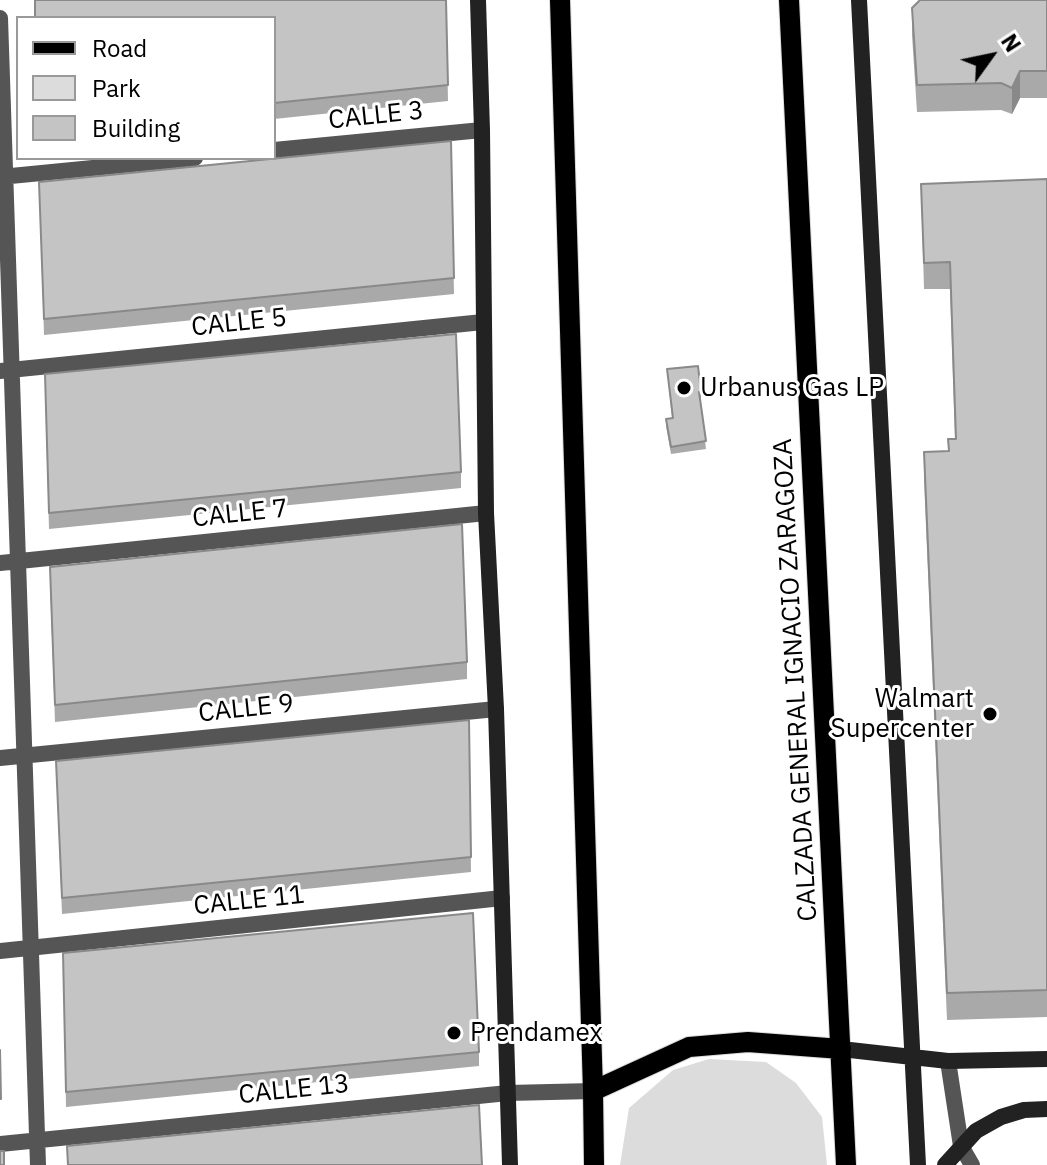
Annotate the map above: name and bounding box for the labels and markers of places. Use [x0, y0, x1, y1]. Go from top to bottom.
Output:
place label: Urbanus Gas LP [700, 372, 884, 404]
marker: Urbanus Gas LP [675, 379, 693, 397]
place label: Walmart Supercenter [831, 683, 974, 744]
marker: Walmart Supercenter [981, 705, 999, 723]
place label: Prendamex [470, 1017, 603, 1049]
marker: Prendamex [445, 1024, 463, 1042]

